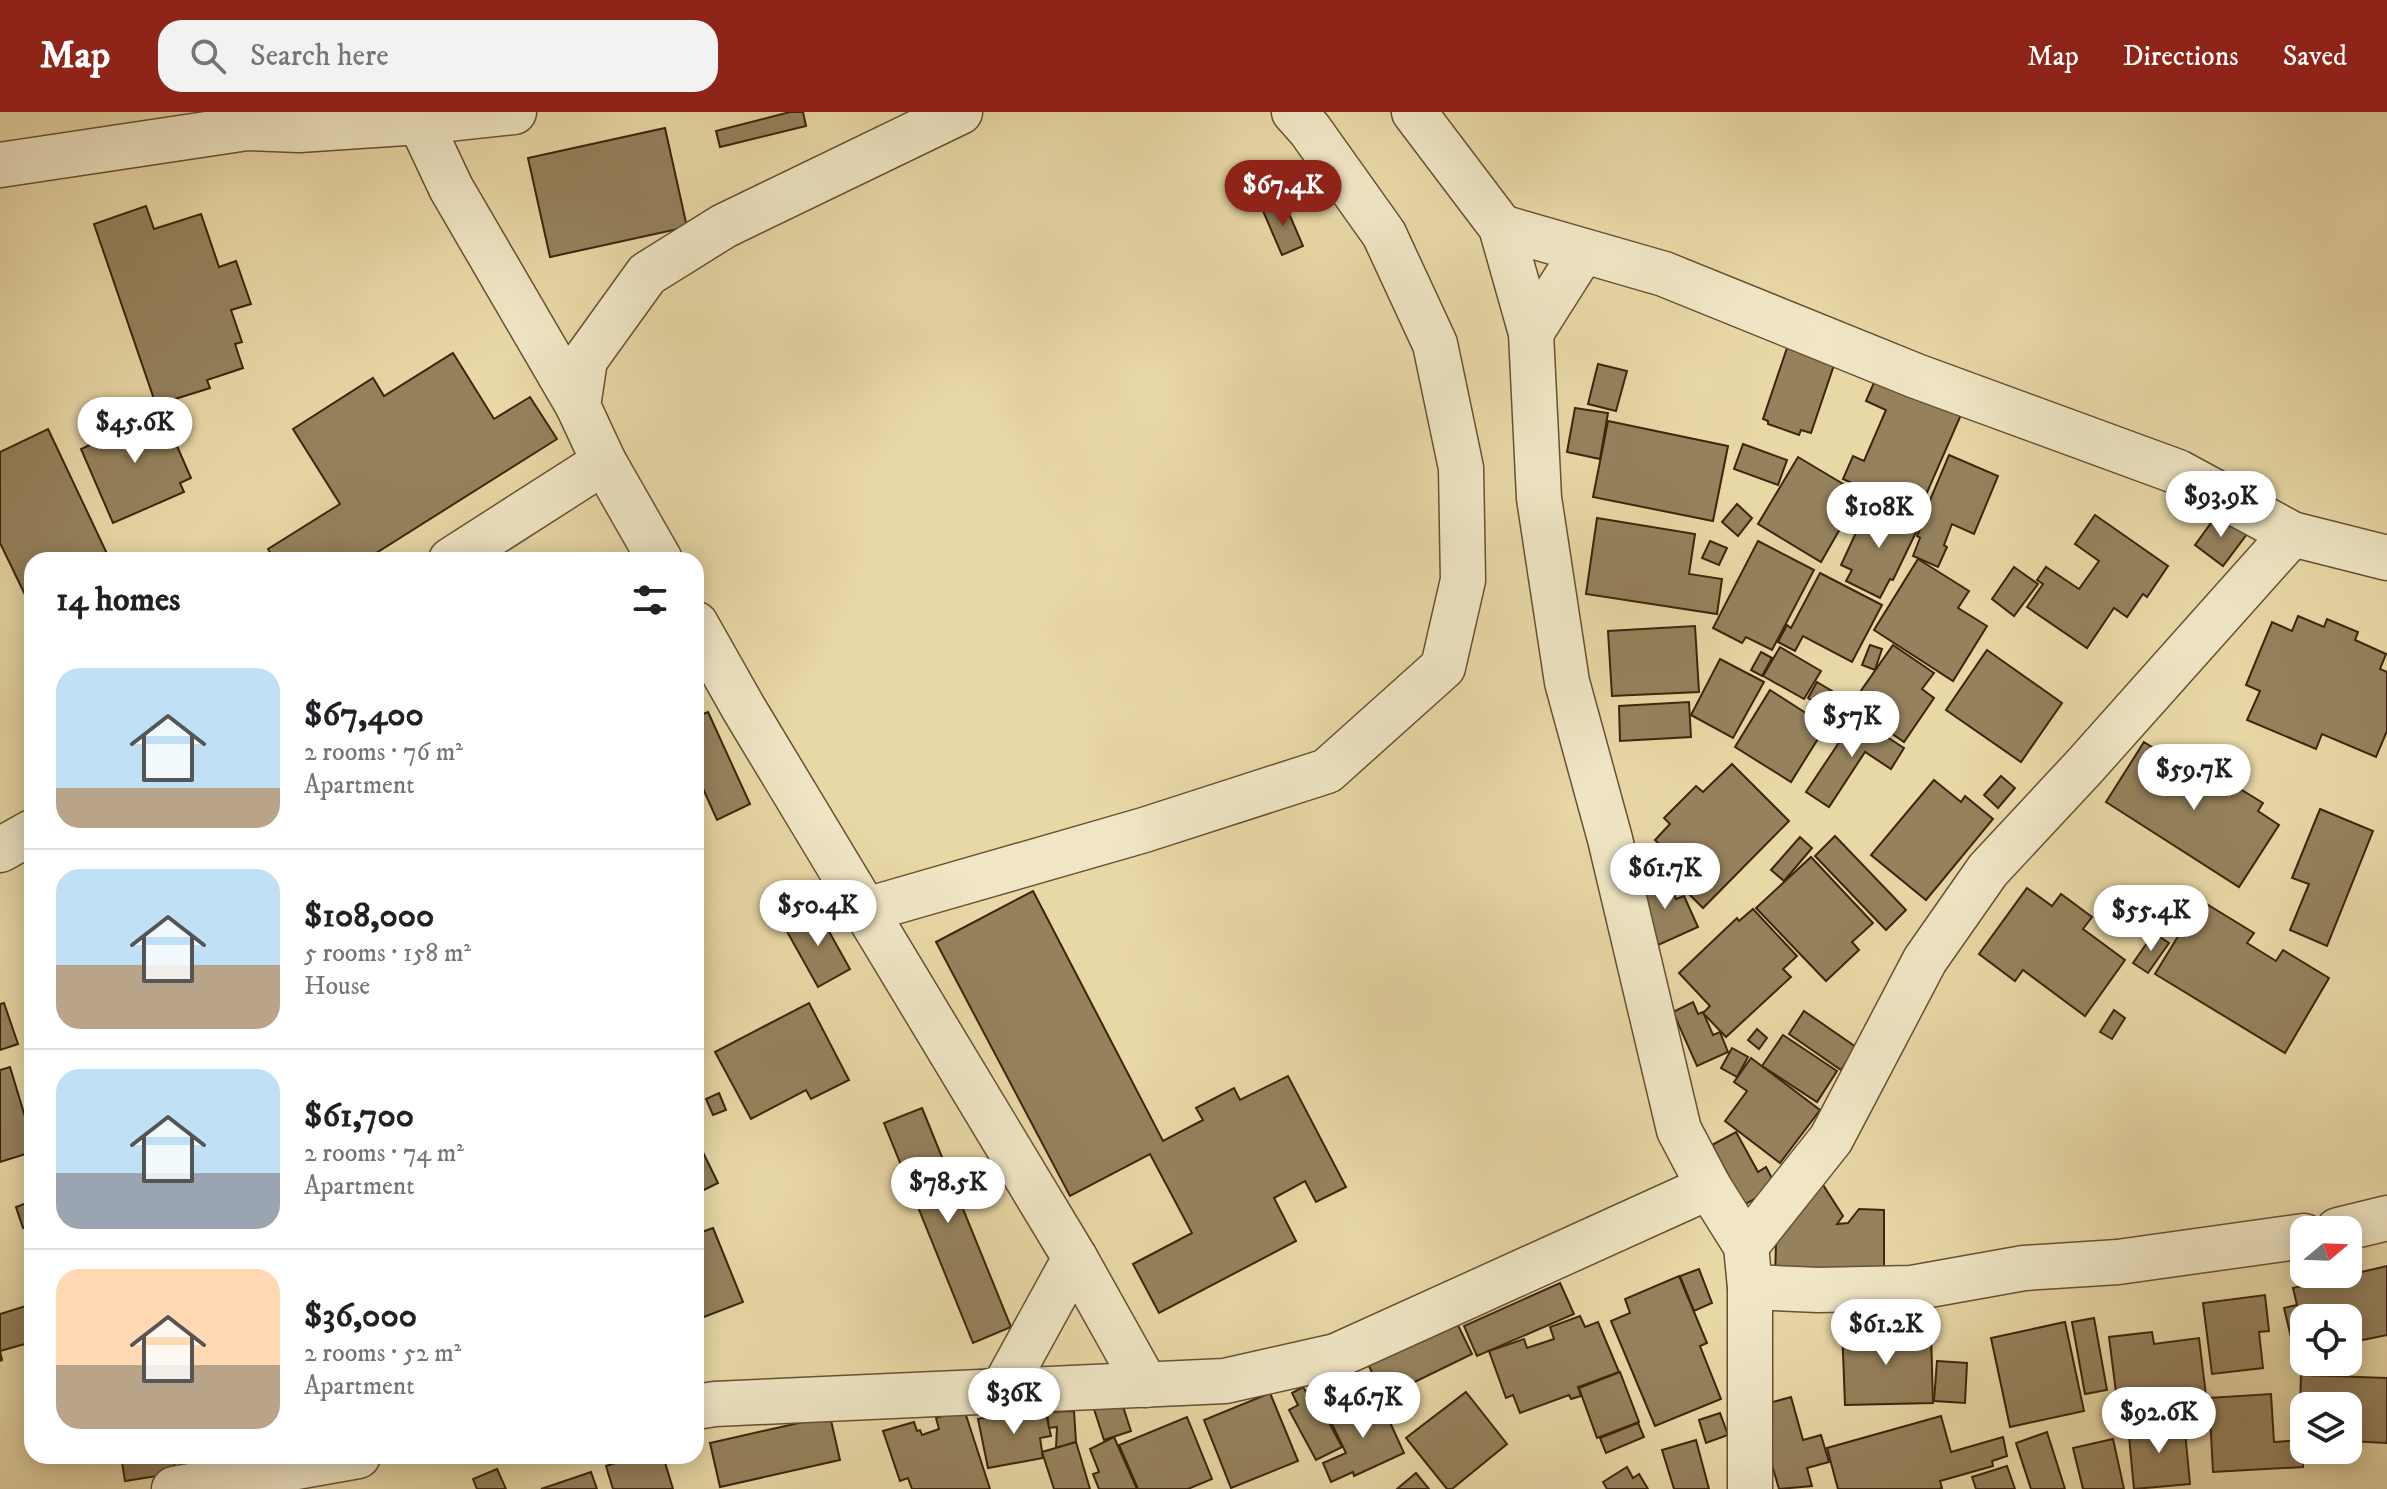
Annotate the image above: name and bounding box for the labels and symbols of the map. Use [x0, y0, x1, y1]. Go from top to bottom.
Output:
pin: $67.4K [1218, 160, 1348, 228]
pin: $45.6K [70, 397, 200, 465]
pin: $93.9K [2156, 471, 2286, 539]
pin: $108K [1823, 482, 1935, 550]
pin: $57K [1805, 691, 1899, 759]
pin: $59.7K [2129, 744, 2259, 812]
pin: $61.7K [1600, 843, 1730, 911]
pin: $50.4K [753, 880, 883, 948]
pin: $55.4K [2086, 885, 2216, 953]
pin: $78.5K [883, 1157, 1013, 1225]
north arrow [2290, 1216, 2362, 1288]
pin: $61.2K [1821, 1299, 1951, 1367]
pin: $36K [967, 1368, 1061, 1436]
pin: $46.7K [1298, 1372, 1428, 1440]
pin: $92.6K [2094, 1387, 2224, 1455]

